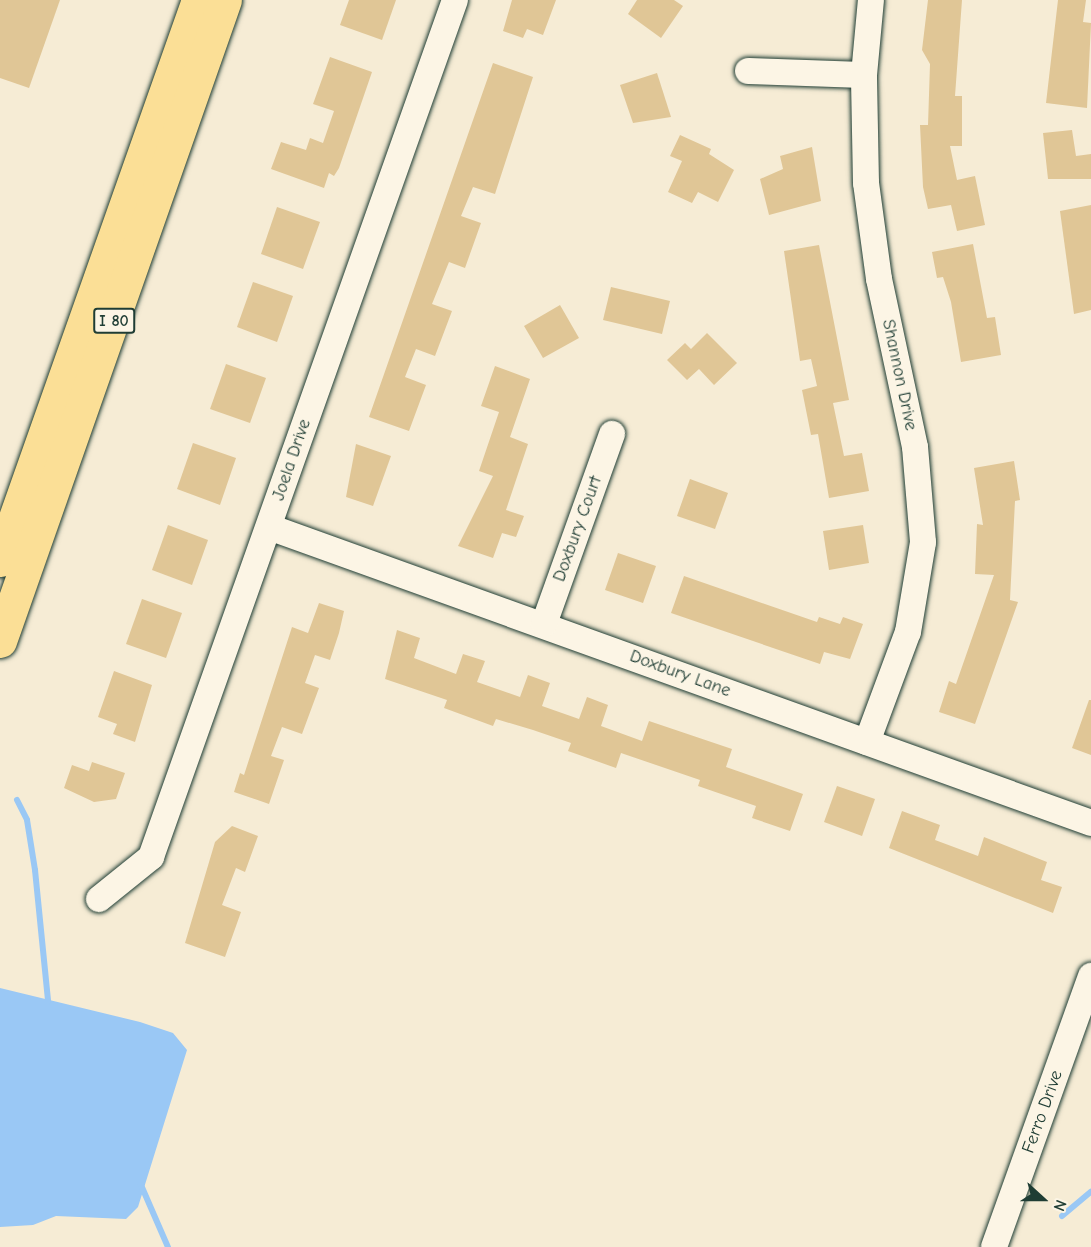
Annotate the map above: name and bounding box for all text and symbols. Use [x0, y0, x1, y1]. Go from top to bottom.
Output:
road number: I 80 [93, 308, 135, 334]
street label: Shannon Drive [877, 317, 921, 433]
street label: Joela Drive [268, 416, 316, 504]
street label: Doxbury Court [549, 473, 607, 585]
street label: Doxbury Lane [627, 646, 733, 702]
street label: Ferro Drive [1018, 1068, 1068, 1156]
north arrow [1013, 1169, 1073, 1229]
text: N [1050, 1197, 1070, 1214]

